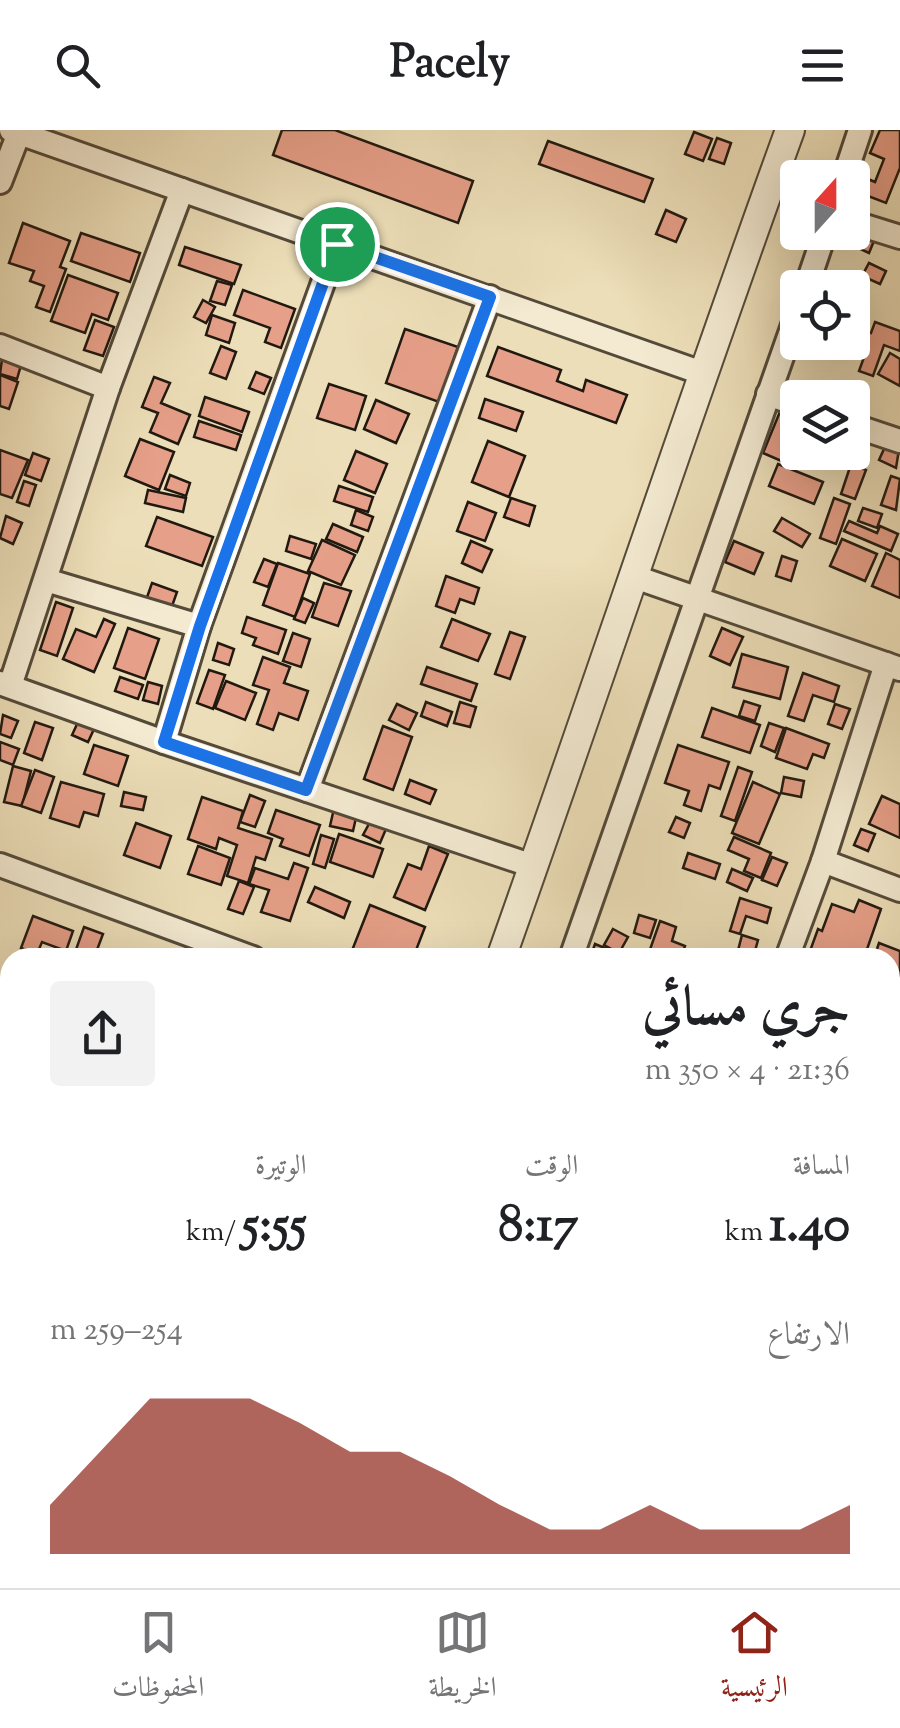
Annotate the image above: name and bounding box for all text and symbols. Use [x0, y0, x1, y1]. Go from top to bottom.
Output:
text: Pacely [390, 33, 510, 98]
icon: search [50, 38, 105, 93]
icon: menu [795, 38, 850, 93]
north arrow [780, 160, 870, 250]
map controls [780, 160, 870, 470]
pin [295, 202, 380, 287]
icon: arrive [310, 217, 365, 272]
button: locate [780, 270, 870, 360]
button: layers [780, 380, 870, 470]
text: جري مسائي [642, 971, 850, 1050]
button: share [50, 981, 155, 1086]
text: 21:36 · 4 × 350 m [645, 1048, 850, 1094]
text: الوتيرة [255, 1147, 307, 1187]
text: الوقت [525, 1147, 578, 1187]
text: المسافة [793, 1147, 850, 1187]
text: 5:55 [242, 1192, 307, 1264]
text: 8:17 [498, 1192, 578, 1264]
text: 1.40 [769, 1192, 850, 1264]
text: /km [186, 1213, 242, 1253]
text: km [725, 1213, 769, 1253]
text: 254–259 m [50, 1308, 183, 1354]
text: الارتفاع [767, 1313, 850, 1359]
tab: المحفوظات [112, 1605, 204, 1714]
tab: الخريطة [428, 1605, 497, 1714]
tab: الرئيسية [721, 1605, 788, 1714]

